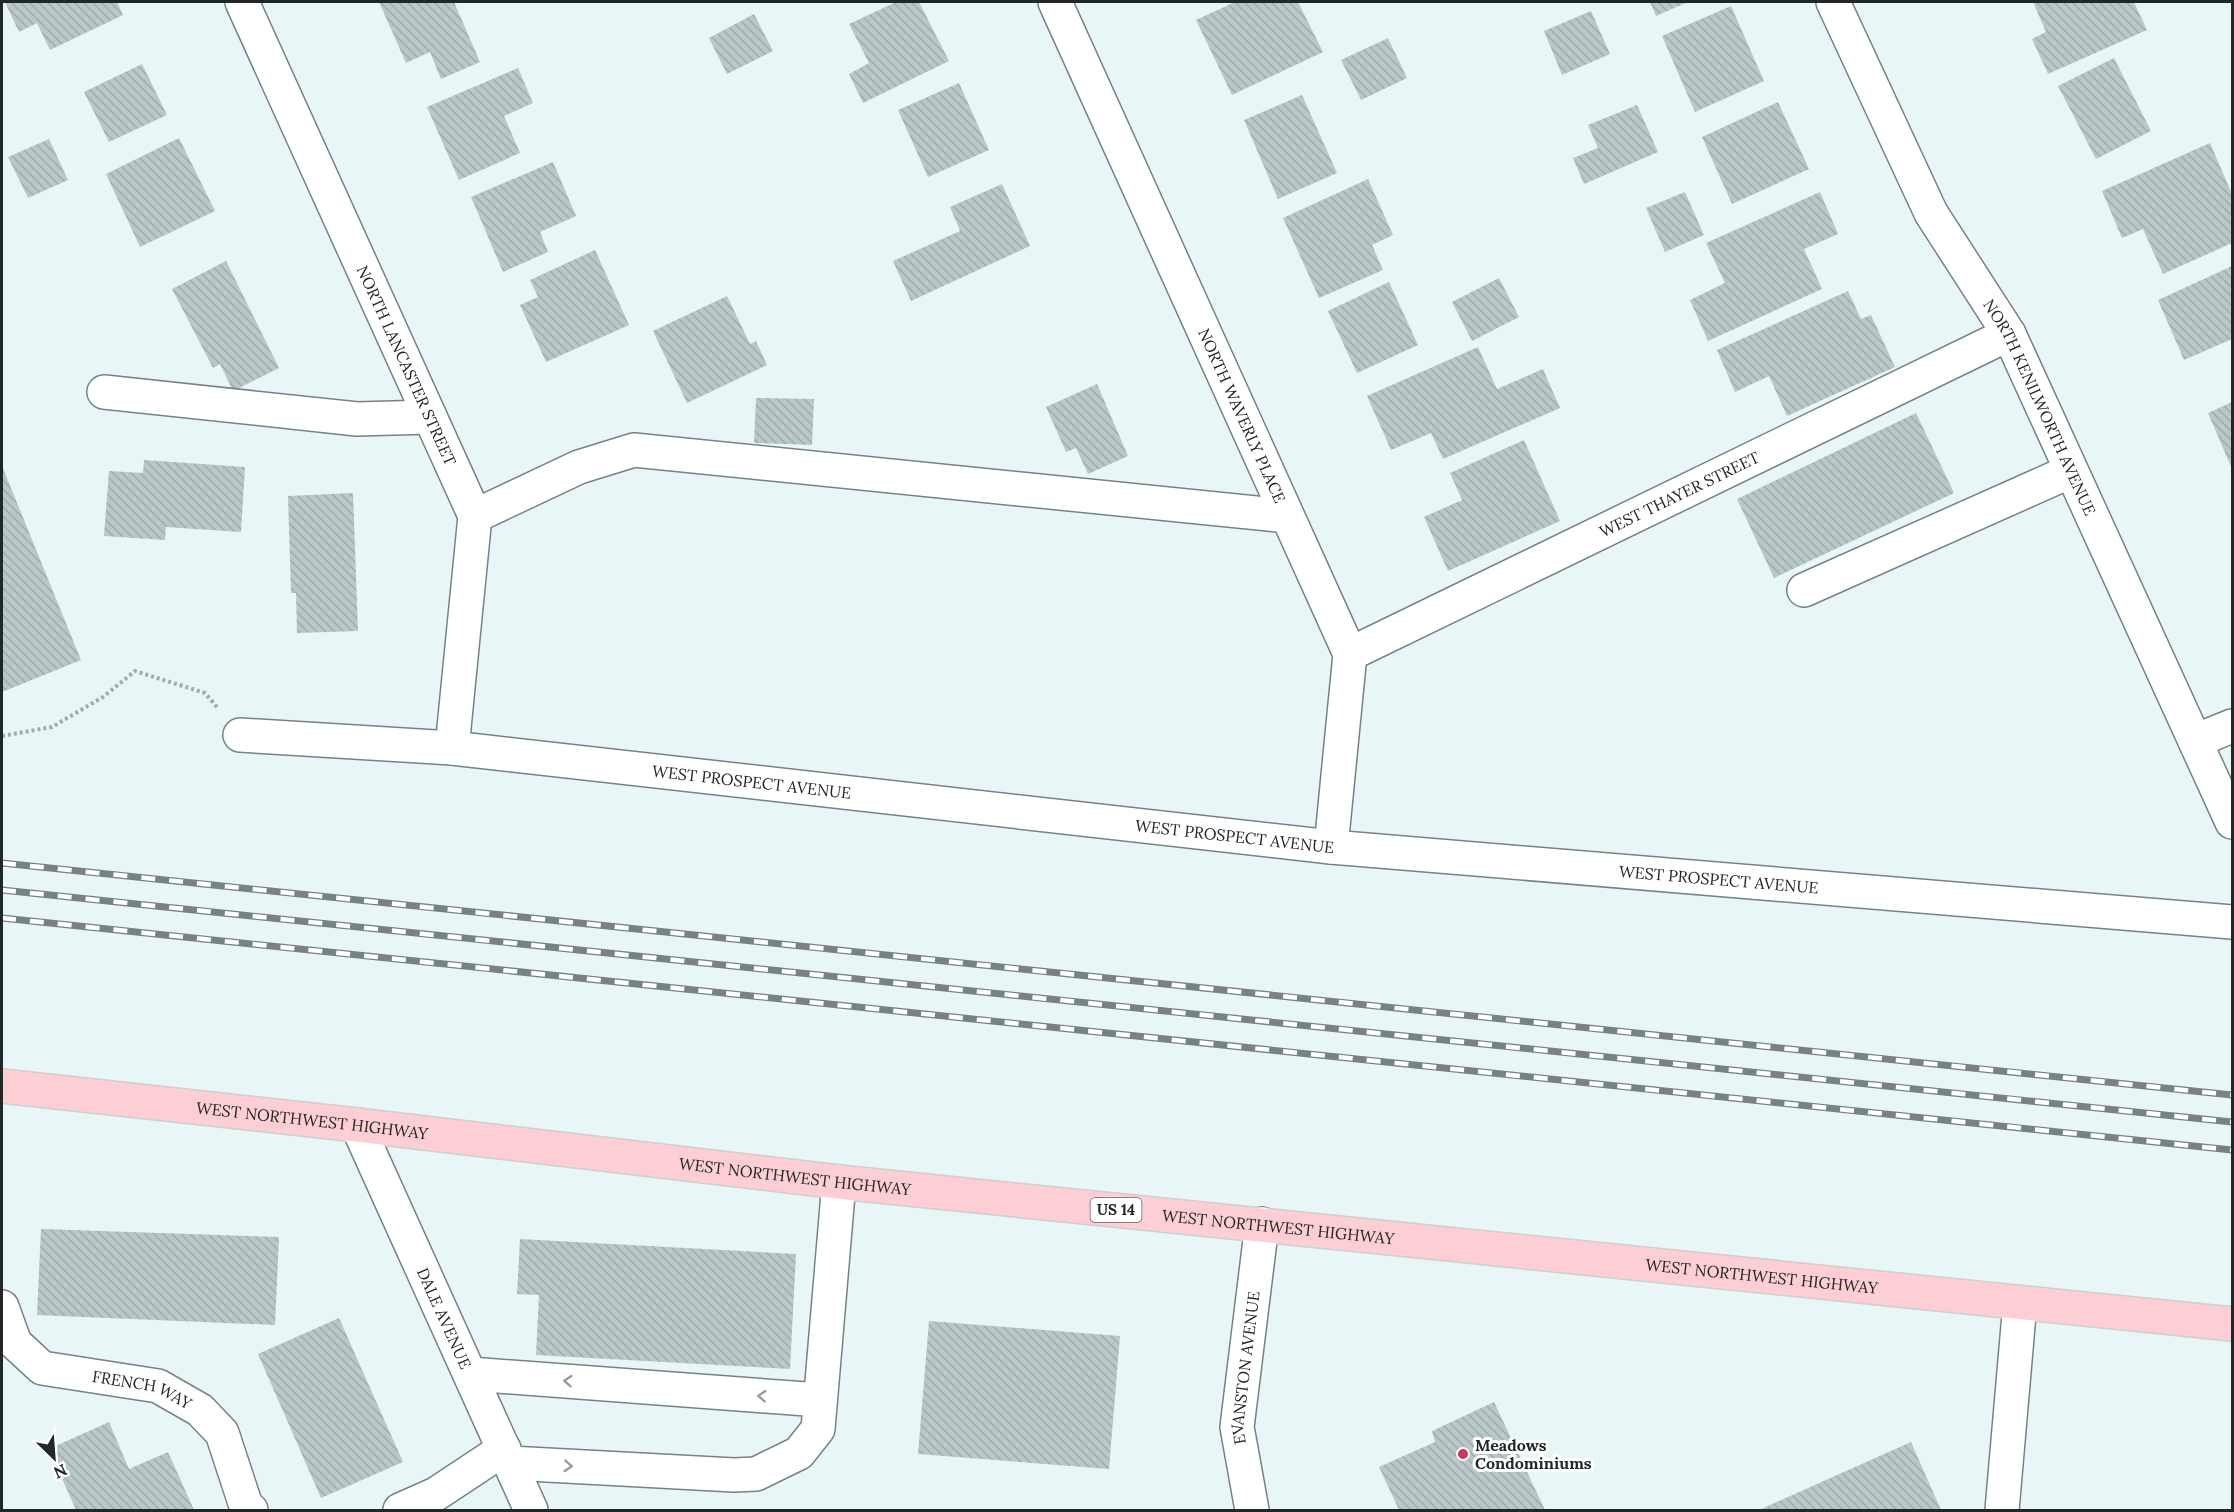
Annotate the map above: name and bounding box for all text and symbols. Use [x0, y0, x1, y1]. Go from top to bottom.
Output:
street label: NORTH LANCASTER STREET [353, 262, 461, 469]
street label: NORTH KENILWORTH AVENUE [1979, 295, 2101, 519]
street label: NORTH WAVERLY PLACE [1194, 325, 1290, 506]
street label: WEST THAYER STREET [1596, 447, 1763, 541]
street label: WEST PROSPECT AVENUE [651, 761, 852, 803]
street label: WEST PROSPECT AVENUE [1134, 815, 1335, 857]
street label: WEST PROSPECT AVENUE [1618, 861, 1819, 898]
street label: WEST NORTHWEST HIGHWAY [195, 1097, 430, 1143]
street label: WEST NORTHWEST HIGHWAY [678, 1153, 913, 1199]
road number: US 14 [1090, 1198, 1142, 1222]
street label: WEST NORTHWEST HIGHWAY [1161, 1205, 1396, 1249]
street label: WEST NORTHWEST HIGHWAY [1645, 1254, 1880, 1298]
street label: DALE AVENUE [413, 1264, 476, 1372]
street label: EVANSTON AVENUE [1227, 1290, 1264, 1446]
street label: FRENCH WAY [91, 1366, 196, 1414]
one-way arrow [563, 1375, 572, 1388]
one-way arrow [758, 1389, 767, 1402]
north arrow [24, 1428, 84, 1488]
place label: Meadows Condominiums [1475, 1435, 1592, 1473]
marker: Meadows Condominiums [1456, 1447, 1470, 1461]
one-way arrow [564, 1459, 573, 1472]
text: N [51, 1460, 70, 1483]

